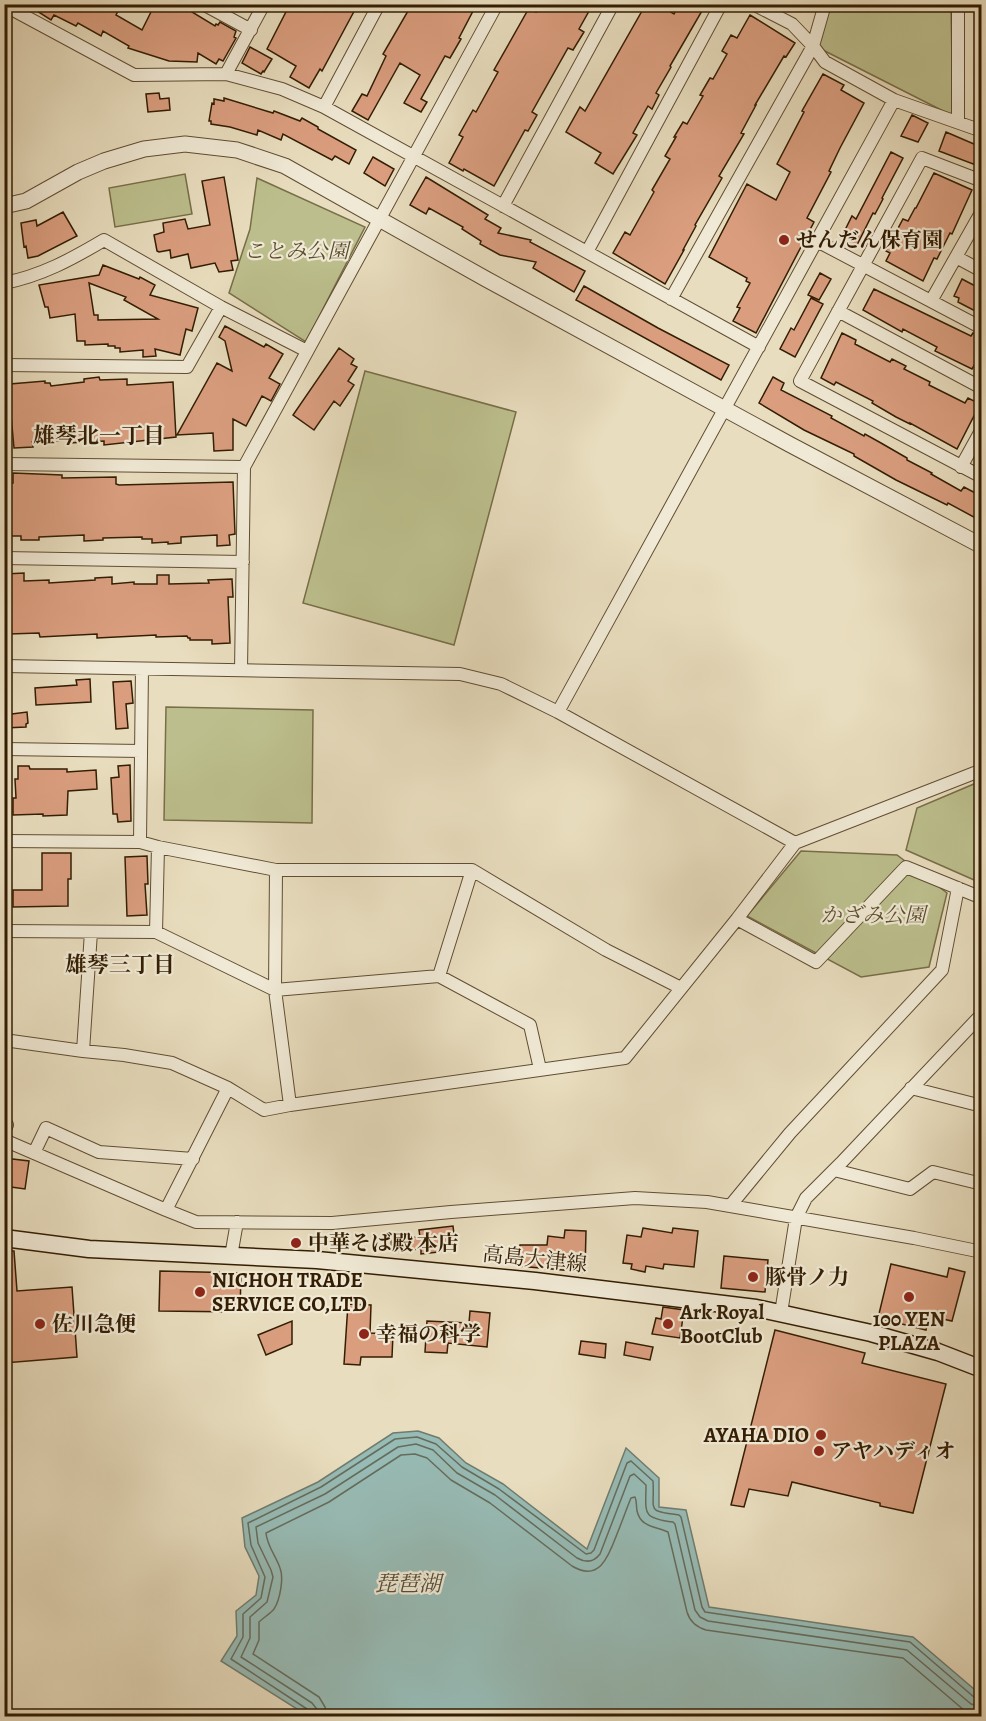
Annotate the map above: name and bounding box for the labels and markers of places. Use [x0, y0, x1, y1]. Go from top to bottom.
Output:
place label: せんだん保育園 [796, 226, 943, 254]
marker: せんだん保育園 [777, 233, 791, 247]
place label: 中華そば殿 本店 [308, 1229, 459, 1257]
marker: 中華そば殿 本店 [289, 1236, 303, 1250]
place label: 豚骨ノ力 [765, 1263, 849, 1291]
place label: NICHOH TRADE SERVICE CO,LTD [212, 1266, 367, 1318]
marker: 豚骨ノ力 [746, 1270, 760, 1284]
marker: NICHOH TRADE SERVICE CO,LTD [193, 1285, 207, 1299]
marker: 100 YEN PLAZA [902, 1290, 916, 1304]
place label: Ark Royal BootClub [679, 1298, 765, 1350]
place label: 100 YEN PLAZA [873, 1305, 945, 1357]
place label: 佐川急便 [52, 1310, 136, 1338]
marker: 佐川急便 [33, 1317, 47, 1331]
marker: Ark Royal BootClub [661, 1317, 675, 1331]
place label: 幸福の科学 [376, 1320, 481, 1348]
marker: 幸福の科学 [357, 1327, 371, 1341]
place label: AYAHA DIO [703, 1421, 809, 1449]
marker: AYAHA DIO [814, 1428, 828, 1442]
place label: アヤハディオ [831, 1437, 955, 1465]
marker: アヤハディオ [812, 1444, 826, 1458]

